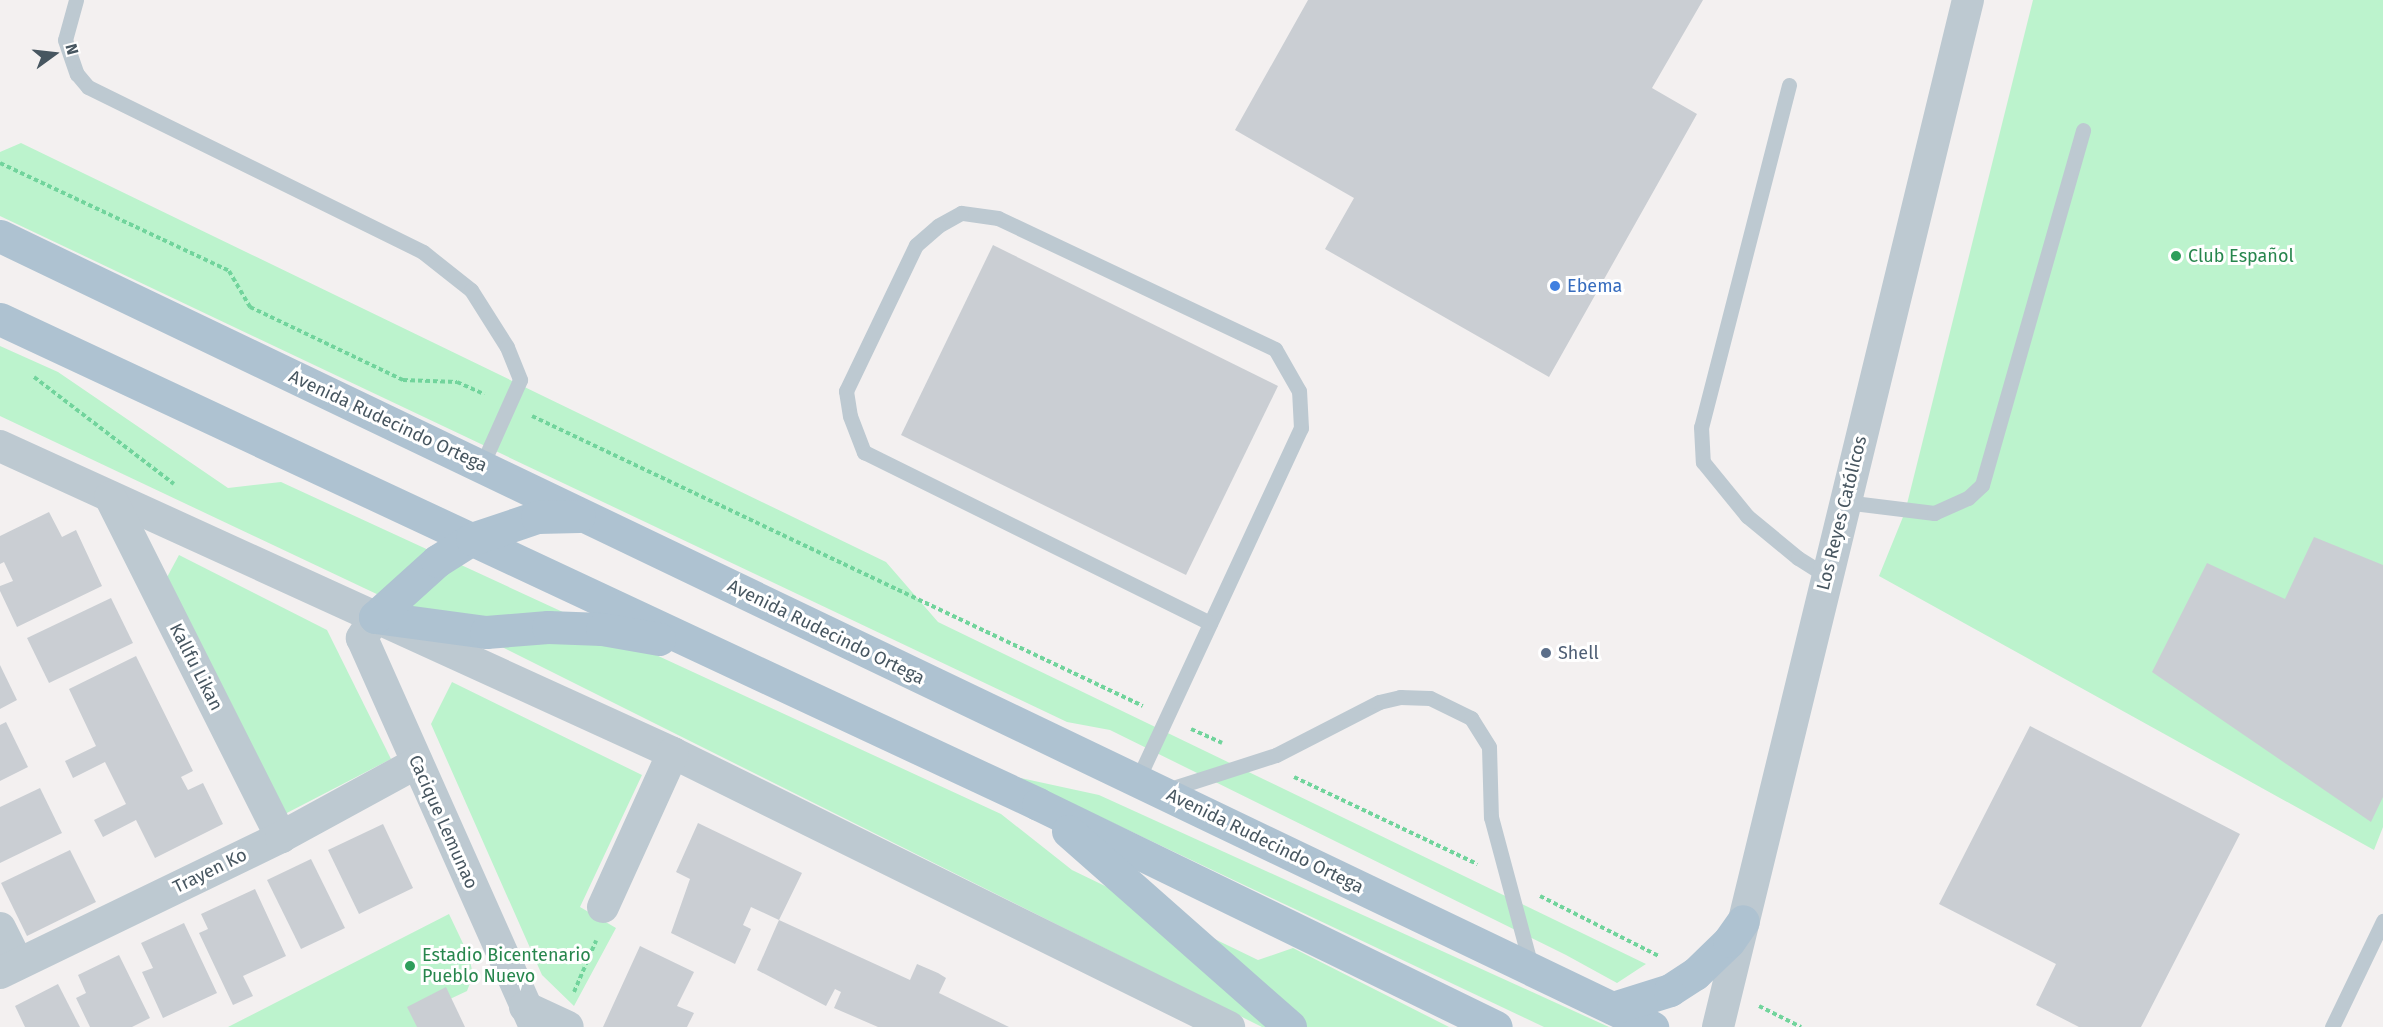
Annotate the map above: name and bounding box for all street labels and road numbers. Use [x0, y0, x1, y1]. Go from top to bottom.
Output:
street label: Avenida Rudecindo Ortega [285, 366, 491, 476]
street label: Los Reyes Católicos [1812, 434, 1872, 592]
street label: Avenida Rudecindo Ortega [724, 575, 928, 689]
street label: Kallfu Likan [165, 620, 227, 714]
street label: Cacique Lemunao [404, 752, 482, 892]
street label: Avenida Rudecindo Ortega [1163, 784, 1367, 898]
street label: Trayen Ko [170, 844, 250, 898]

